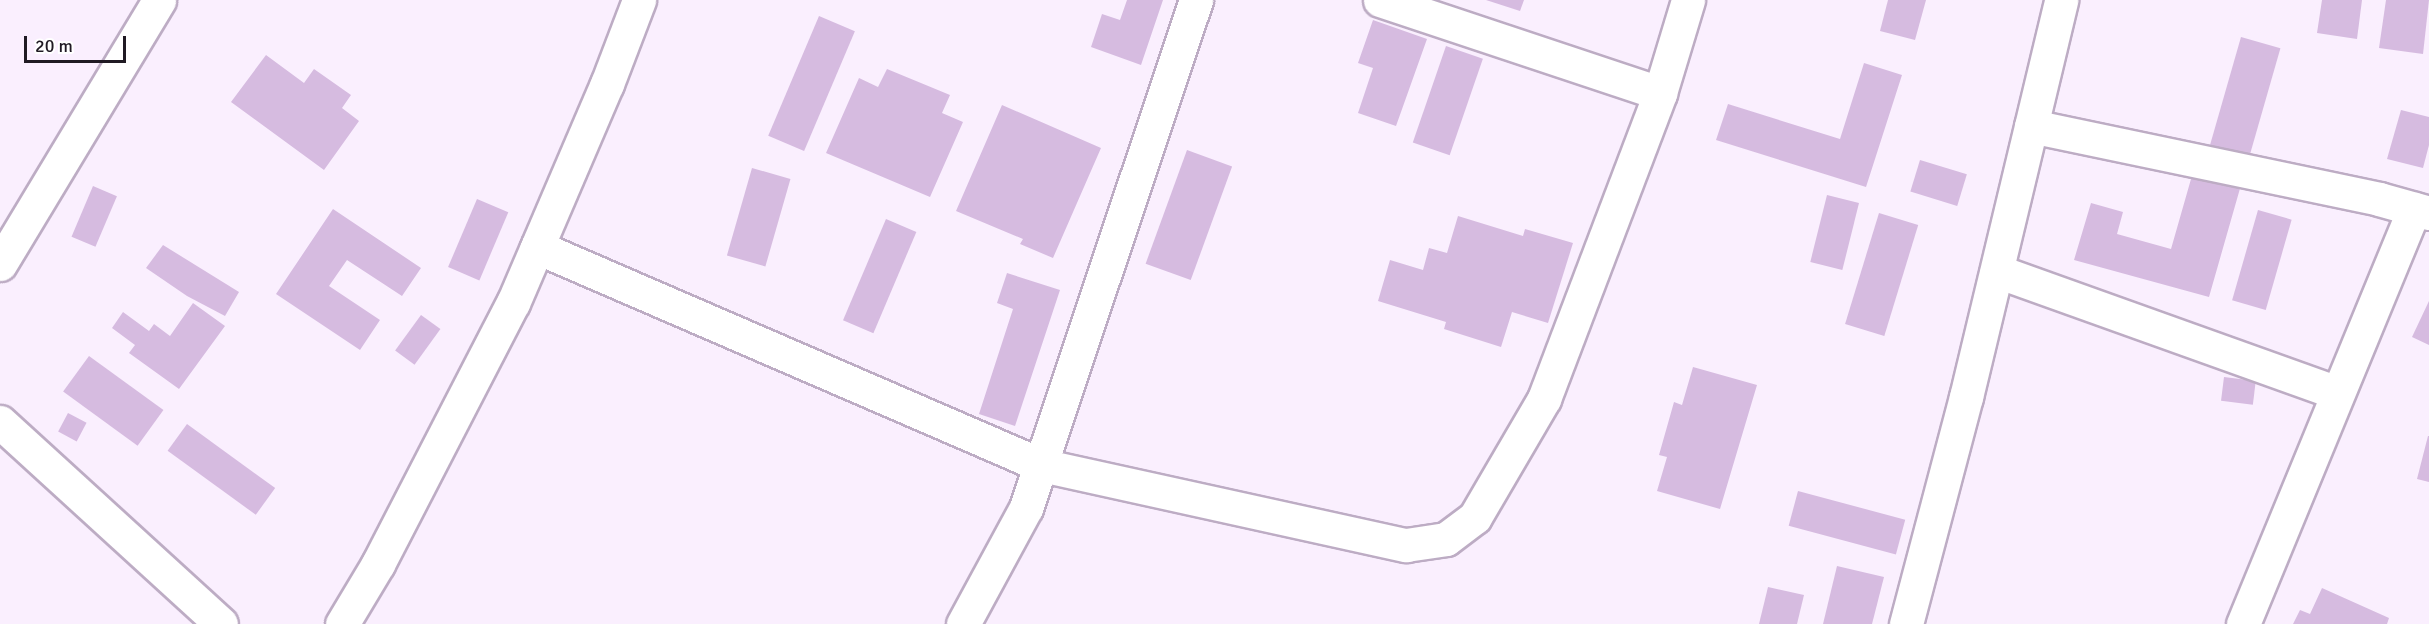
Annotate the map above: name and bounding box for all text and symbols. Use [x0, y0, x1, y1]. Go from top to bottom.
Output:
scale bar [27, 24, 129, 62]
text: 20 m [35, 35, 73, 57]

